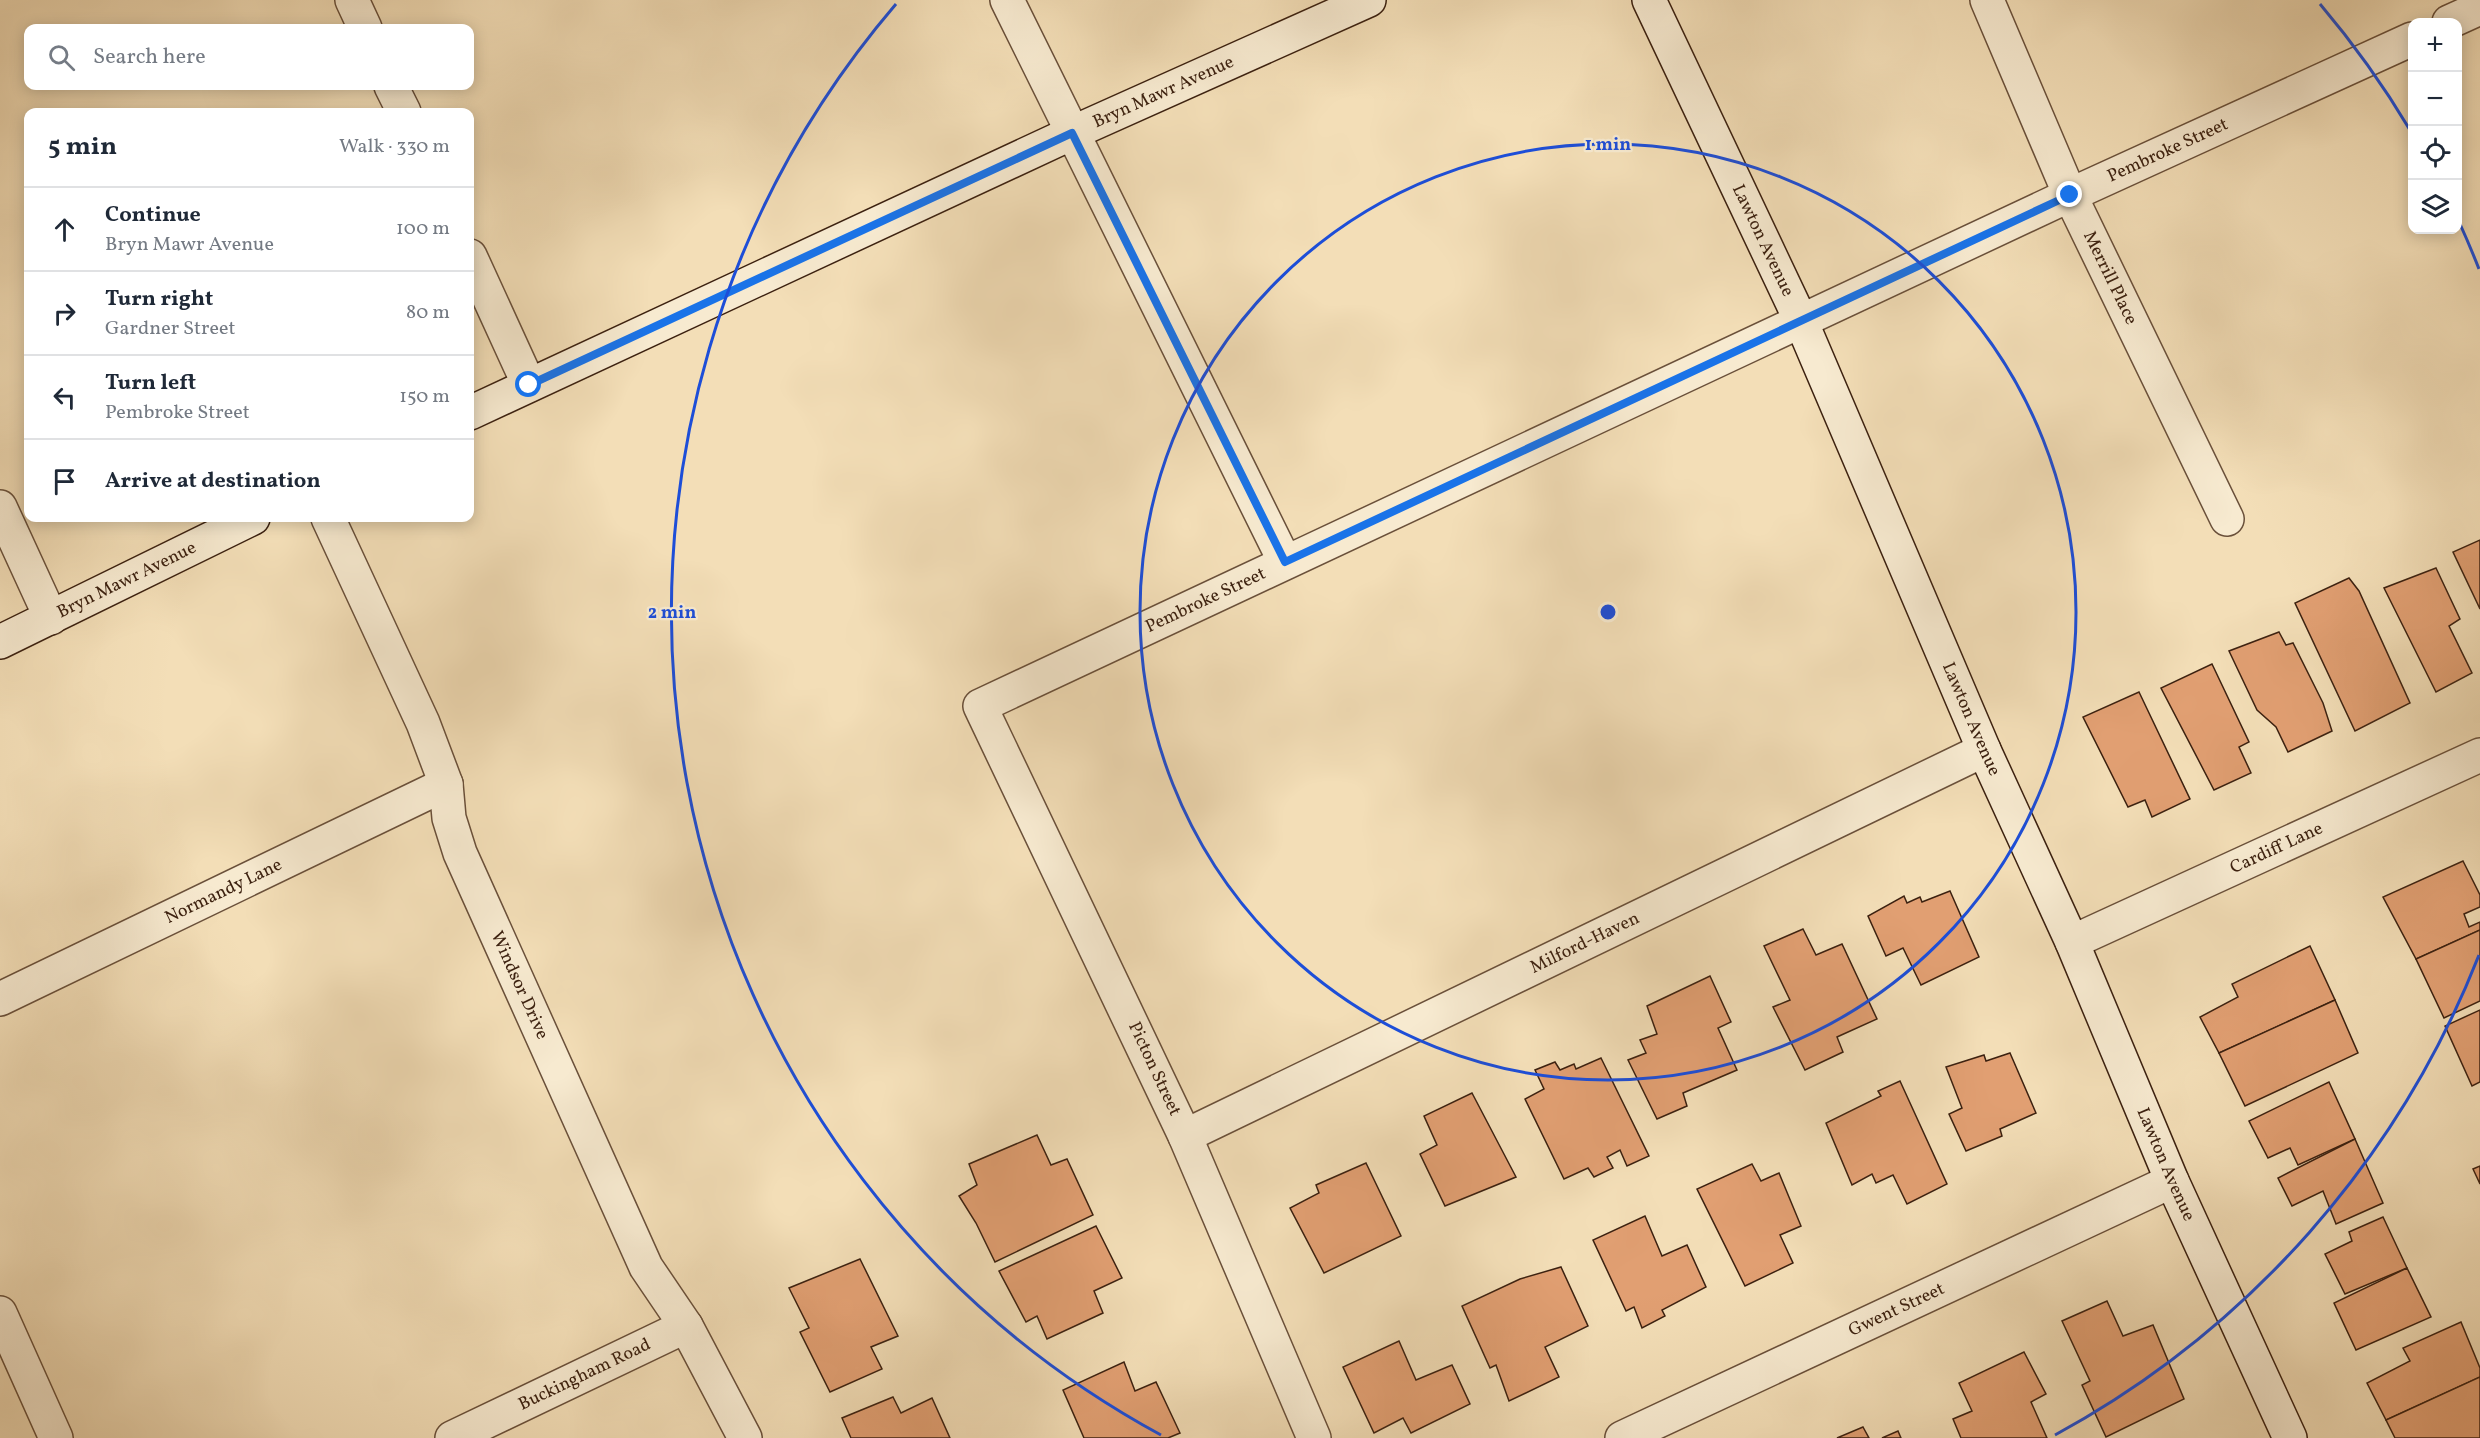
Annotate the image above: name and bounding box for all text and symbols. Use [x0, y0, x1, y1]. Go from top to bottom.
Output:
map controls [2408, 18, 2462, 234]
button: + [2408, 18, 2462, 72]
search box [24, 24, 474, 90]
icon: search [45, 41, 78, 74]
text: Search here [93, 42, 206, 73]
street label: Bryn Mawr Avenue [1089, 50, 1238, 135]
button: − [2408, 72, 2462, 126]
street label: Pembroke Street [2103, 112, 2232, 189]
button: locate [2408, 126, 2462, 180]
text: 5 min [48, 129, 117, 165]
text: Walk · 330 m [339, 133, 450, 161]
text: 1 min [1585, 133, 1631, 158]
street label: Lawton Avenue [1726, 180, 1800, 301]
button: layers [2408, 180, 2462, 234]
route end [2056, 181, 2082, 207]
text: Continue [105, 200, 201, 231]
icon: ahead [48, 213, 81, 246]
text: 100 m [396, 215, 450, 243]
street label: Merrill Place [2077, 227, 2143, 329]
text: Bryn Mawr Avenue [105, 231, 274, 259]
text: Turn right [105, 284, 213, 315]
icon: right [48, 297, 81, 330]
text: 80 m [406, 299, 450, 327]
text: Gardner Street [105, 315, 235, 343]
text: Turn left [105, 368, 196, 399]
route start [515, 371, 541, 397]
icon: left [48, 381, 81, 414]
text: 150 m [399, 383, 450, 411]
text: Pembroke Street [105, 399, 250, 427]
icon: arrive [48, 465, 81, 498]
text: Arrive at destination [105, 466, 321, 497]
street label: Bryn Mawr Avenue [53, 535, 200, 625]
street label: Pembroke Street [1141, 561, 1270, 639]
text: 2 min [648, 601, 696, 626]
centre of rings [1598, 602, 1618, 622]
street label: Lawton Avenue [1936, 658, 2007, 780]
street label: Cardiff Lane [2226, 816, 2327, 880]
street label: Normandy Lane [161, 852, 286, 930]
street label: Milford-Haven [1526, 906, 1644, 980]
street label: Windsor Drive [484, 927, 555, 1043]
street label: Picton Street [1121, 1018, 1187, 1120]
street label: Lawton Avenue [2130, 1104, 2201, 1225]
street label: Gwent Street [1844, 1277, 1949, 1343]
street label: Buckingham Road [514, 1332, 655, 1417]

